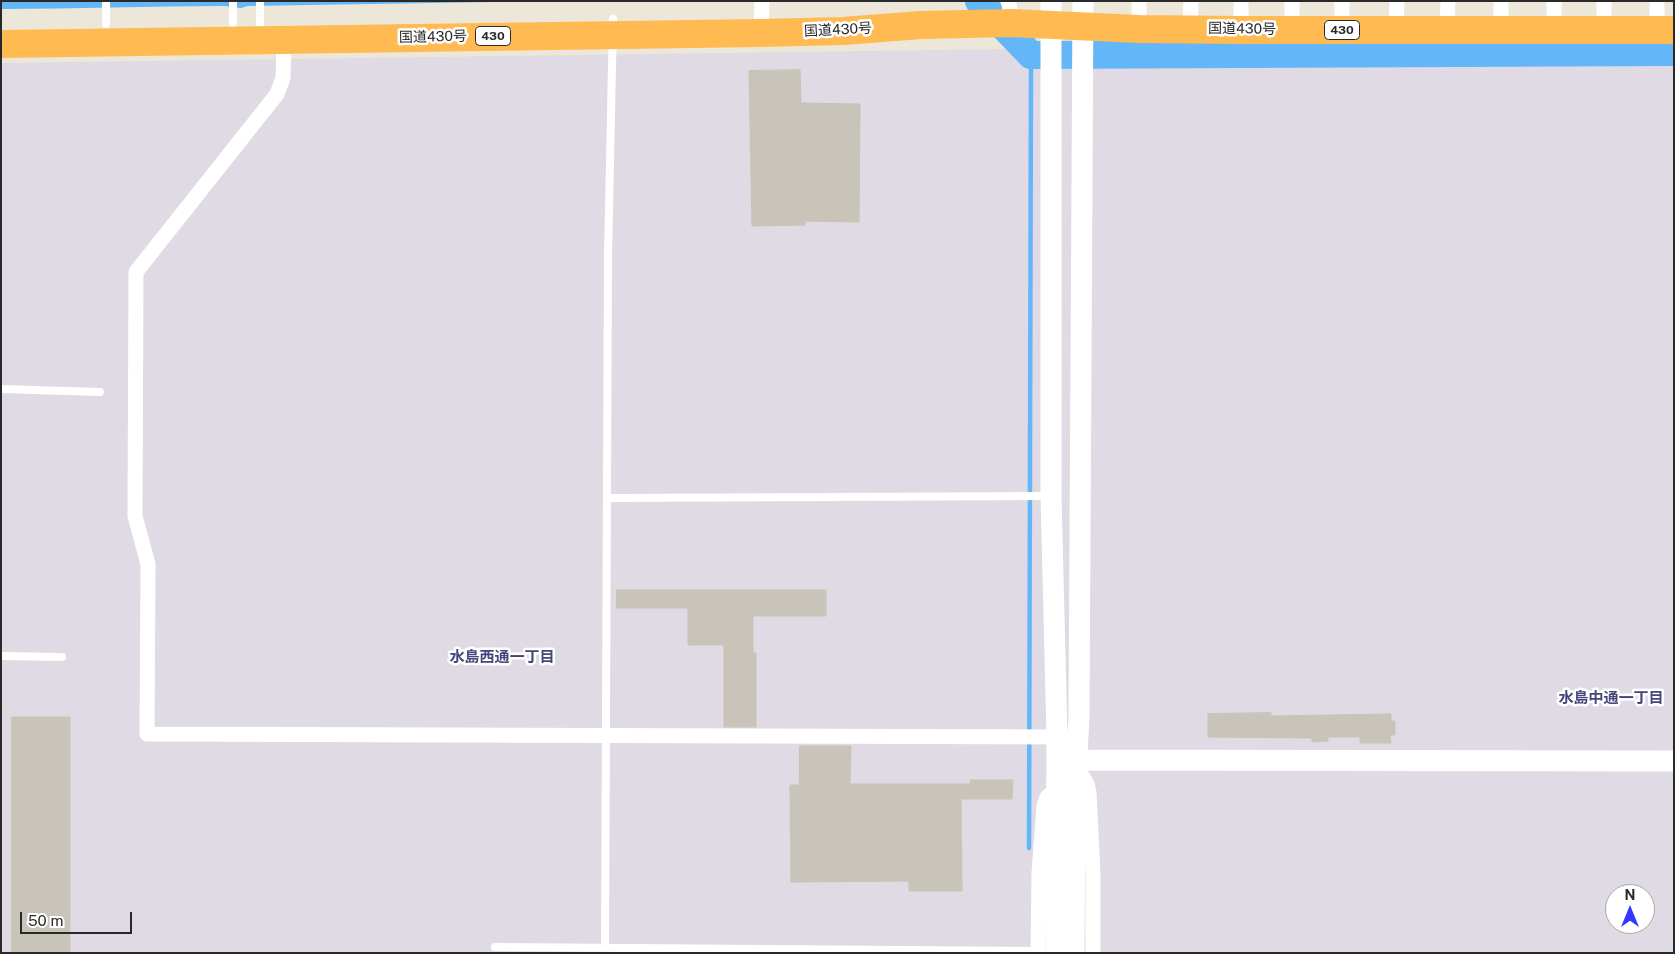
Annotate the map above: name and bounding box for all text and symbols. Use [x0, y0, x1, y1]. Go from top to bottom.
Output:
street label: 国道430号 [804, 20, 872, 40]
street label: 国道430号 [1208, 20, 1276, 38]
road number: 430 [1324, 20, 1360, 40]
road number: 430 [476, 27, 510, 46]
street label: 国道430号 [399, 28, 467, 46]
district label: 水島西通一丁目 [450, 648, 554, 666]
district label: 水島中通一丁目 [1559, 689, 1663, 707]
north arrow [1605, 884, 1655, 934]
text: N [1625, 887, 1635, 903]
scale bar [22, 902, 135, 934]
text: 50 m [28, 912, 63, 929]

